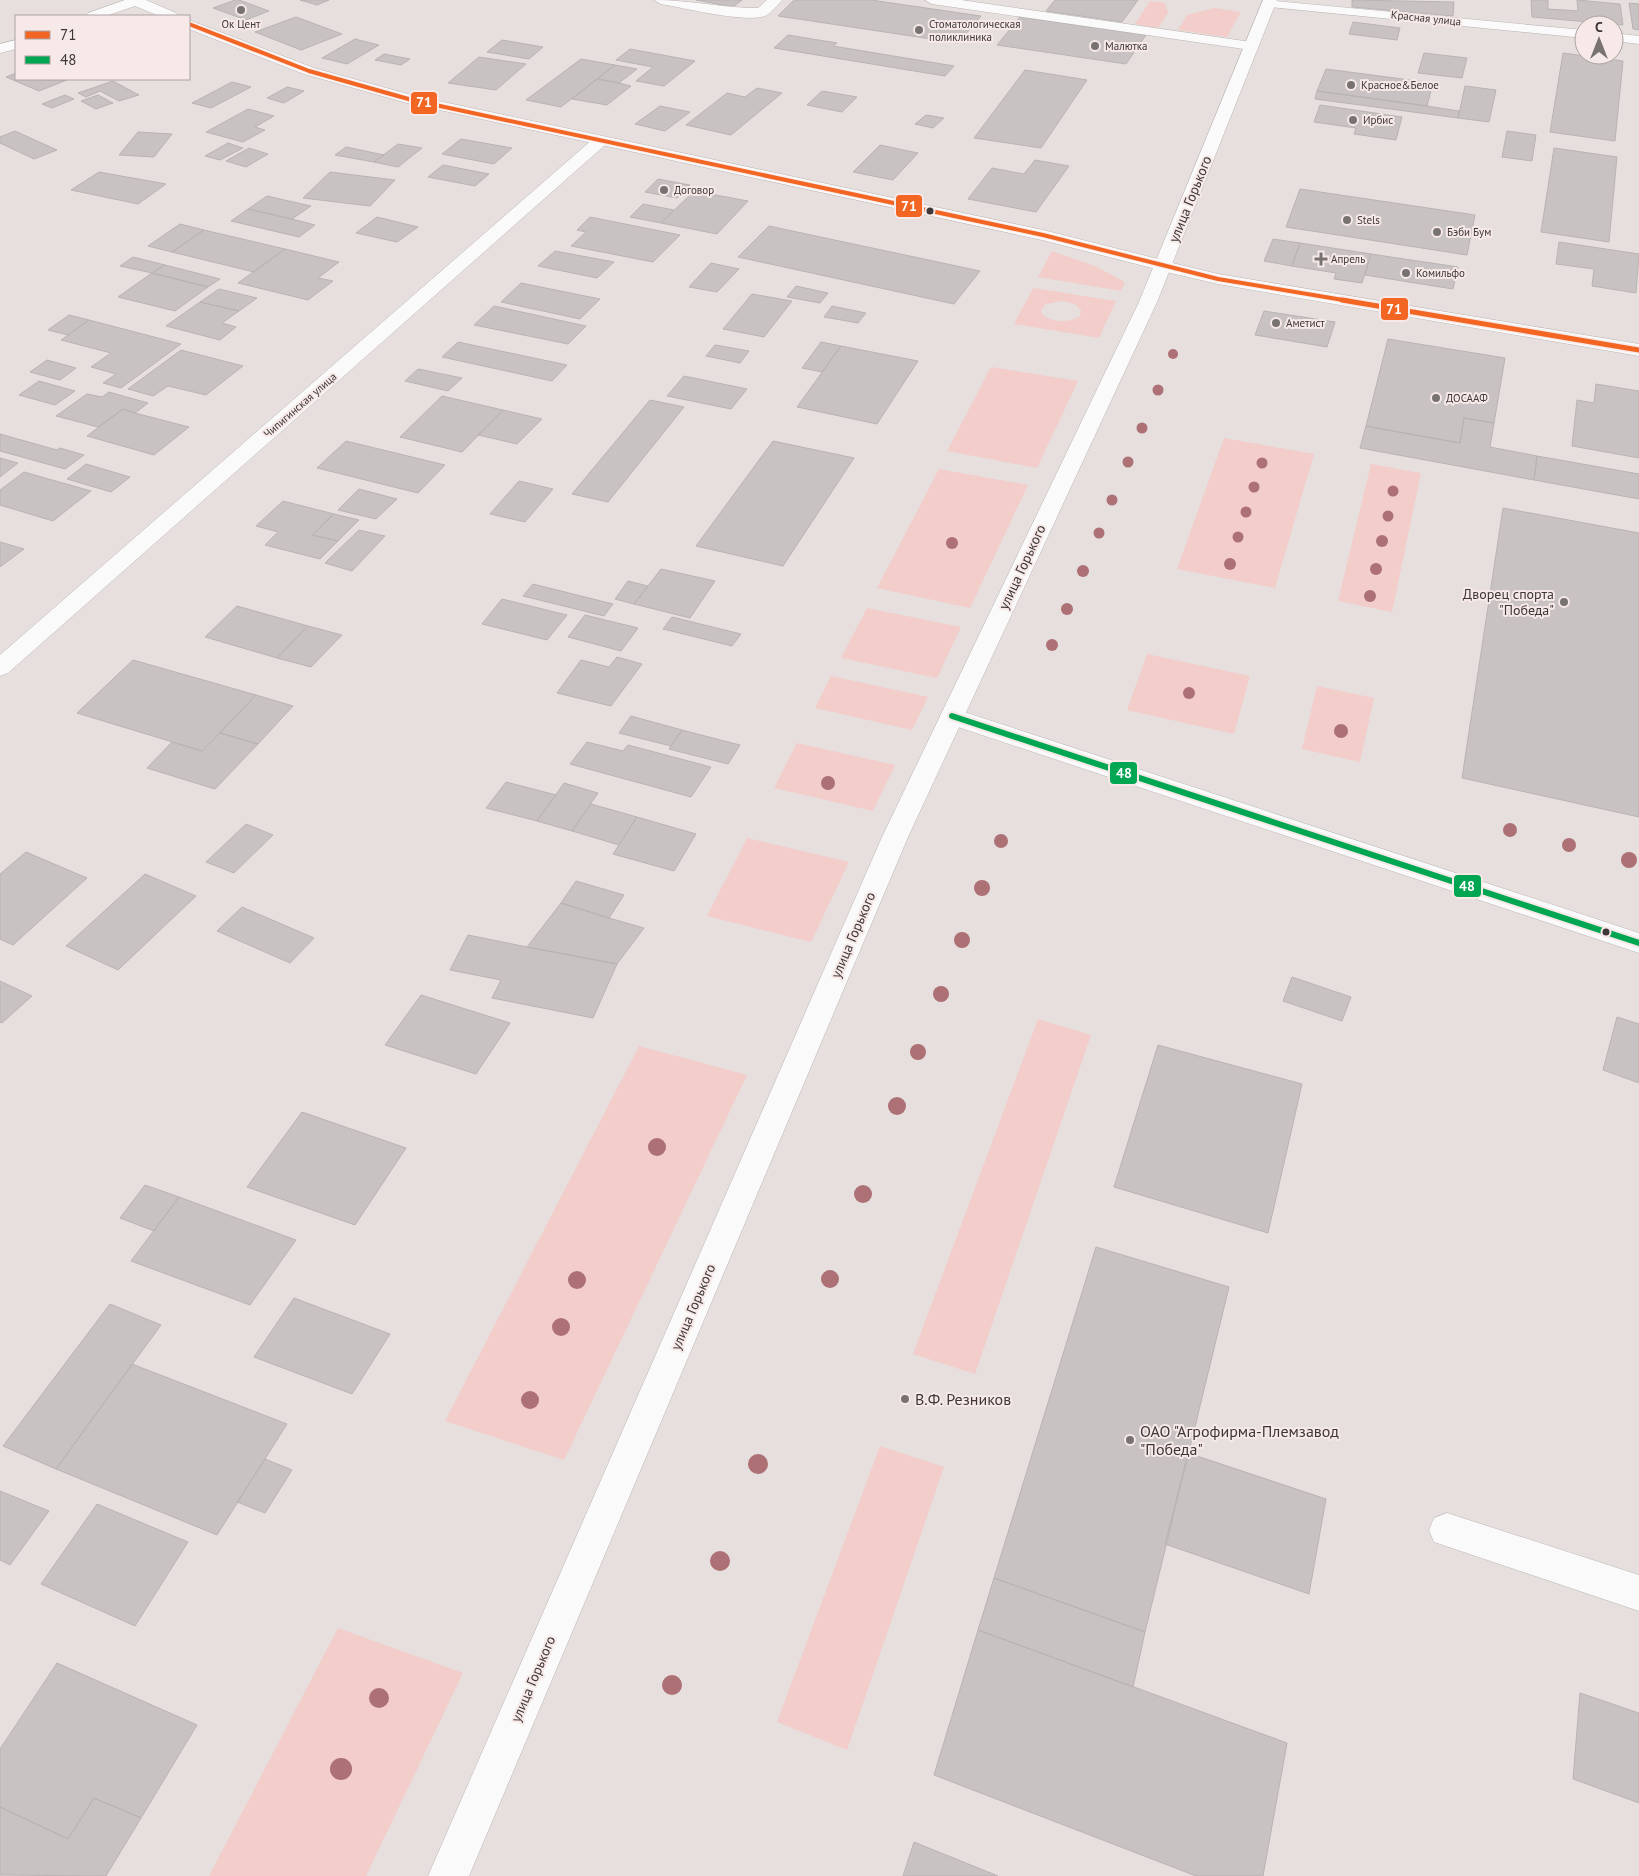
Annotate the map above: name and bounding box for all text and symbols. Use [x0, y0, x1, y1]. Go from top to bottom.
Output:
marker: Ок Цент [235, 4, 247, 16]
street label: Красная улица [1390, 7, 1462, 29]
legend [15, 15, 190, 80]
north arrow [1574, 15, 1624, 65]
place label: Ок Цент [222, 17, 261, 31]
place label: Стоматологическая поликлиника [929, 17, 1021, 44]
text: С [1595, 18, 1603, 36]
marker: Стоматологическая поликлиника [913, 24, 925, 36]
text: 71 [60, 25, 76, 44]
place label: Малютка [1105, 39, 1148, 53]
marker: Малютка [1089, 40, 1101, 52]
text: 48 [60, 50, 76, 69]
place label: Красное&Белое [1361, 78, 1439, 92]
marker: Красное&Белое [1345, 79, 1357, 91]
line badge: 71 [410, 91, 438, 115]
text: 71 [416, 93, 432, 111]
place label: Ирбис [1363, 113, 1393, 127]
marker: Ирбис [1347, 114, 1359, 126]
street label: улица Горького [1164, 153, 1216, 245]
place label: Договор [674, 183, 714, 197]
marker: Договор [658, 184, 670, 196]
line badge: 71 [895, 194, 923, 218]
text: 71 [901, 197, 917, 215]
unlabelled marker [925, 206, 935, 216]
place label: Stels [1357, 213, 1380, 227]
marker: Stels [1341, 214, 1353, 226]
place label: Бэби Бум [1447, 225, 1491, 239]
marker: Бэби Бум [1431, 226, 1443, 238]
place label: Апрель [1331, 252, 1365, 266]
marker: Апрель [1315, 253, 1327, 265]
place label: Комильфо [1416, 266, 1465, 280]
marker: Комильфо [1400, 267, 1412, 279]
line badge: 71 [1380, 297, 1409, 321]
text: 71 [1386, 300, 1402, 318]
place label: Аметист [1286, 316, 1325, 330]
marker: Аметист [1270, 317, 1282, 329]
street label: Чипигинская улица [261, 369, 339, 441]
place label: ДОСААФ [1446, 391, 1488, 405]
marker: ДОСААФ [1430, 392, 1442, 404]
street label: улица Горького [994, 521, 1050, 613]
place label: Дворец спорта "Победа" [1463, 585, 1554, 619]
marker: Дворец спорта "Победа" [1558, 596, 1570, 608]
line badge: 48 [1109, 761, 1138, 785]
text: 48 [1116, 764, 1132, 782]
line badge: 48 [1453, 874, 1482, 898]
text: 48 [1459, 877, 1475, 895]
street label: улица Горького [827, 889, 879, 981]
unlabelled marker [1601, 927, 1611, 937]
street label: улица Горького [667, 1261, 719, 1353]
place label: В.Ф. Резников [915, 1389, 1011, 1409]
marker: В.Ф. Резников [899, 1393, 911, 1405]
place label: ОАО "Агрофирма-Племзавод "Победа" [1140, 1421, 1339, 1459]
marker: ОАО "Агрофирма-Племзавод "Победа" [1124, 1434, 1136, 1446]
street label: улица Горького [507, 1633, 559, 1725]

